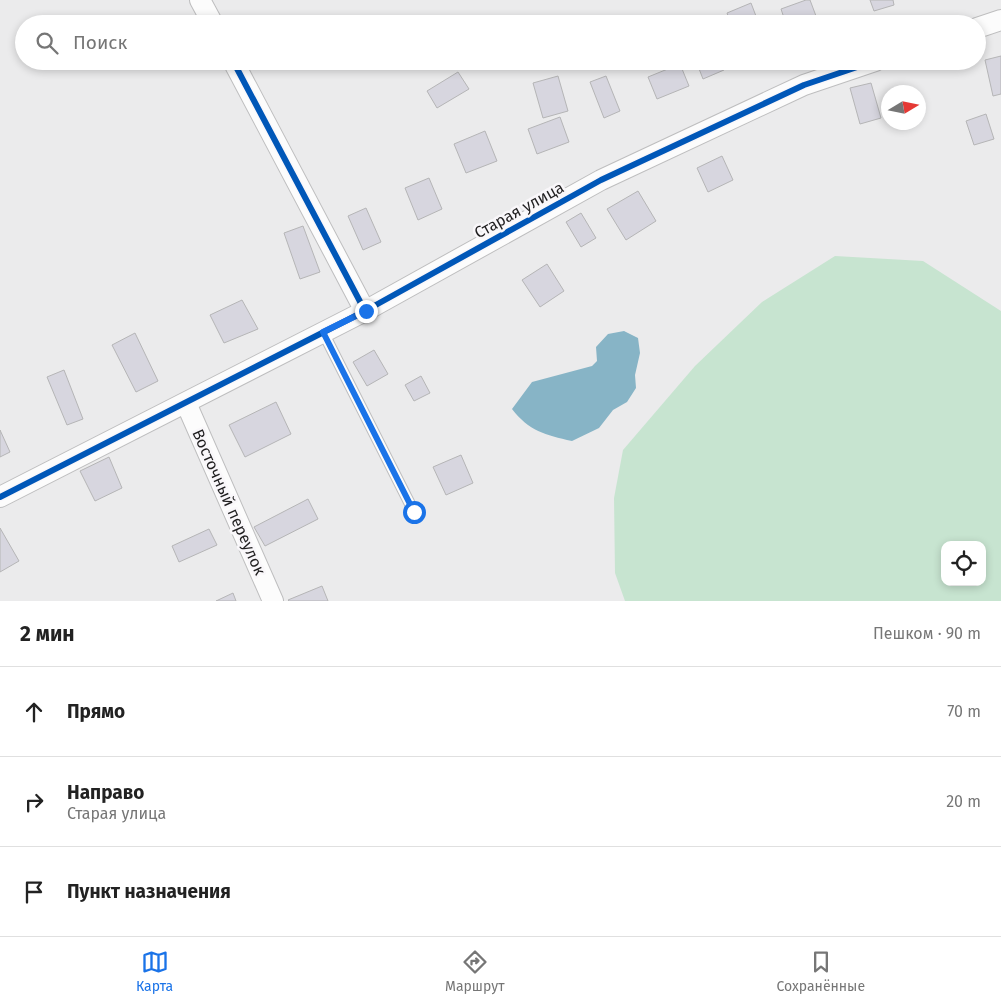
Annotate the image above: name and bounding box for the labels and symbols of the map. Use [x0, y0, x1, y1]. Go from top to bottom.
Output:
north arrow [881, 85, 926, 130]
street label: Старая улица [471, 178, 567, 242]
route end [355, 300, 378, 323]
street label: Восточный переулок [188, 426, 270, 579]
route start [403, 501, 426, 524]

